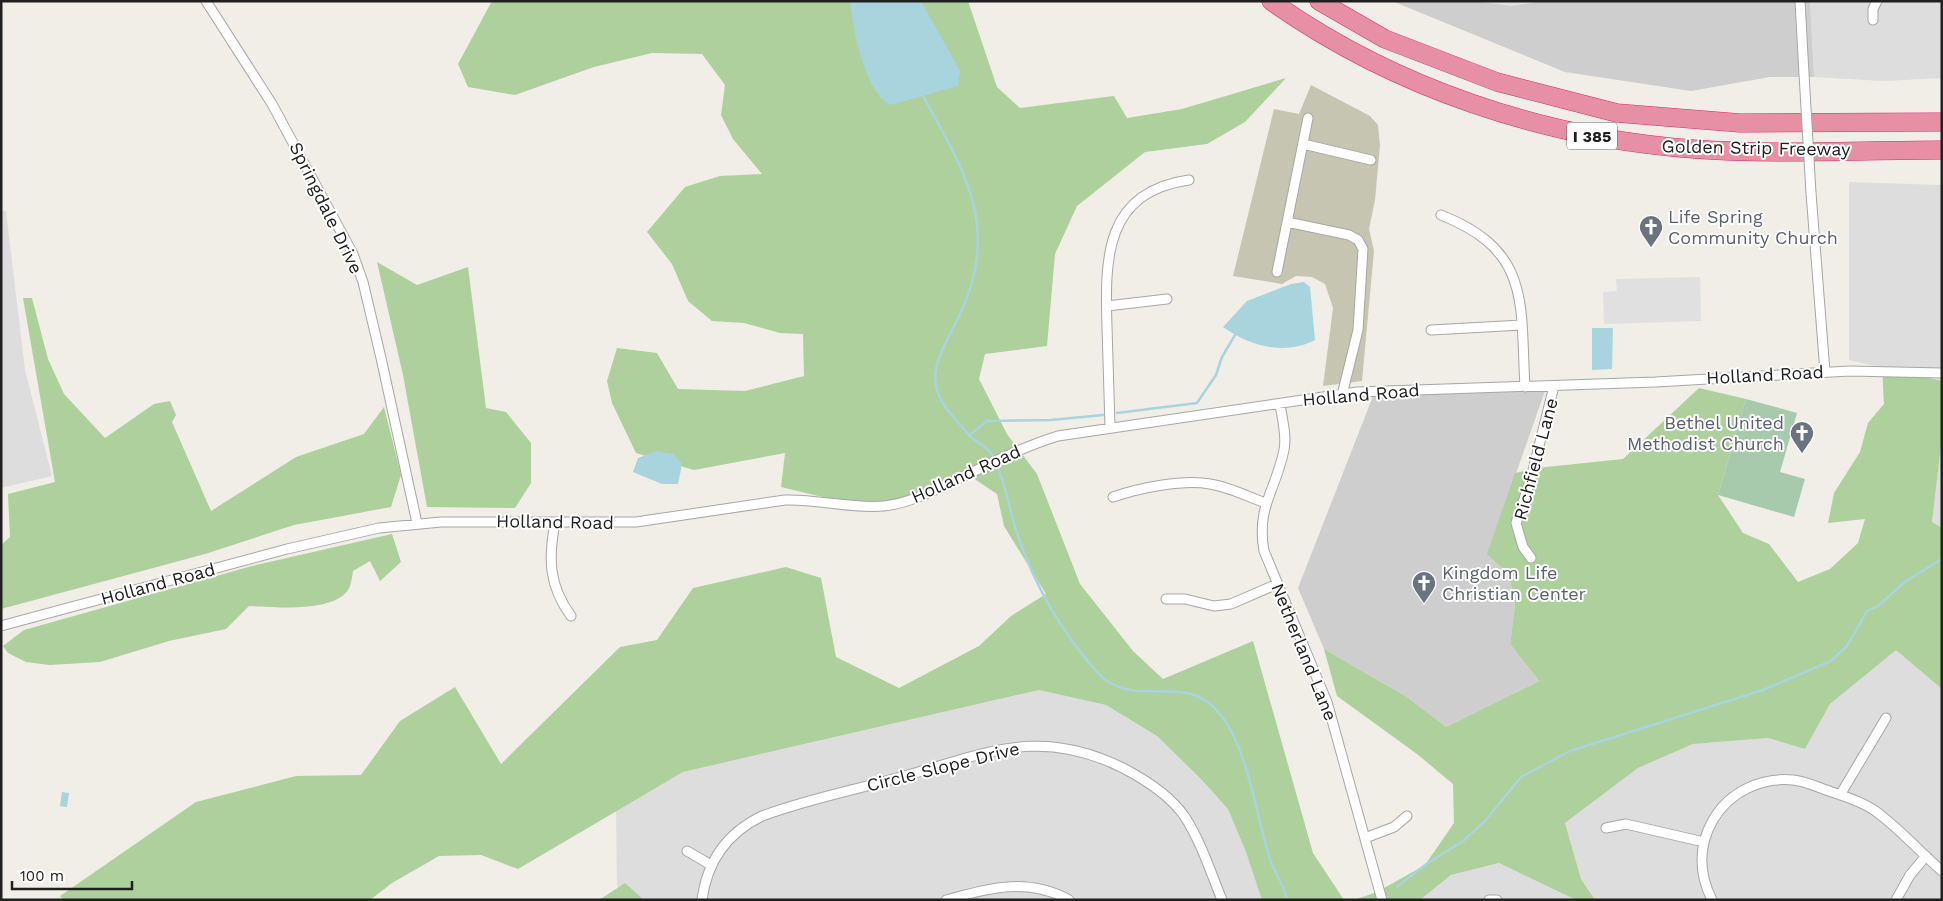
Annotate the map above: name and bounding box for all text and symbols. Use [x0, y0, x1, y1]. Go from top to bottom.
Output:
road number: I 385 [1567, 122, 1617, 150]
street label: Golden Strip Freeway [1662, 135, 1851, 160]
street label: Springdale Drive [285, 139, 367, 277]
place label: Life Spring Community Church [1668, 206, 1838, 248]
church icon: Life Spring Community Church [1638, 214, 1664, 248]
street label: Holland Road [1706, 361, 1824, 388]
street label: Holland Road [1301, 379, 1420, 410]
street label: Richfield Lane [1509, 396, 1562, 522]
place label: Bethel United Methodist Church [1627, 412, 1784, 454]
church icon: Bethel United Methodist Church [1789, 420, 1815, 454]
street label: Holland Road [908, 440, 1024, 507]
street label: Holland Road [496, 510, 614, 533]
street label: Holland Road [98, 558, 217, 609]
place label: Kingdom Life Christian Center [1442, 562, 1586, 604]
church icon: Kingdom Life Christian Center [1411, 570, 1437, 604]
street label: Netherland Lane [1267, 580, 1342, 724]
street label: Circle Slope Drive [864, 737, 1021, 796]
scale bar [12, 858, 132, 890]
text: 100 m [20, 867, 64, 885]

